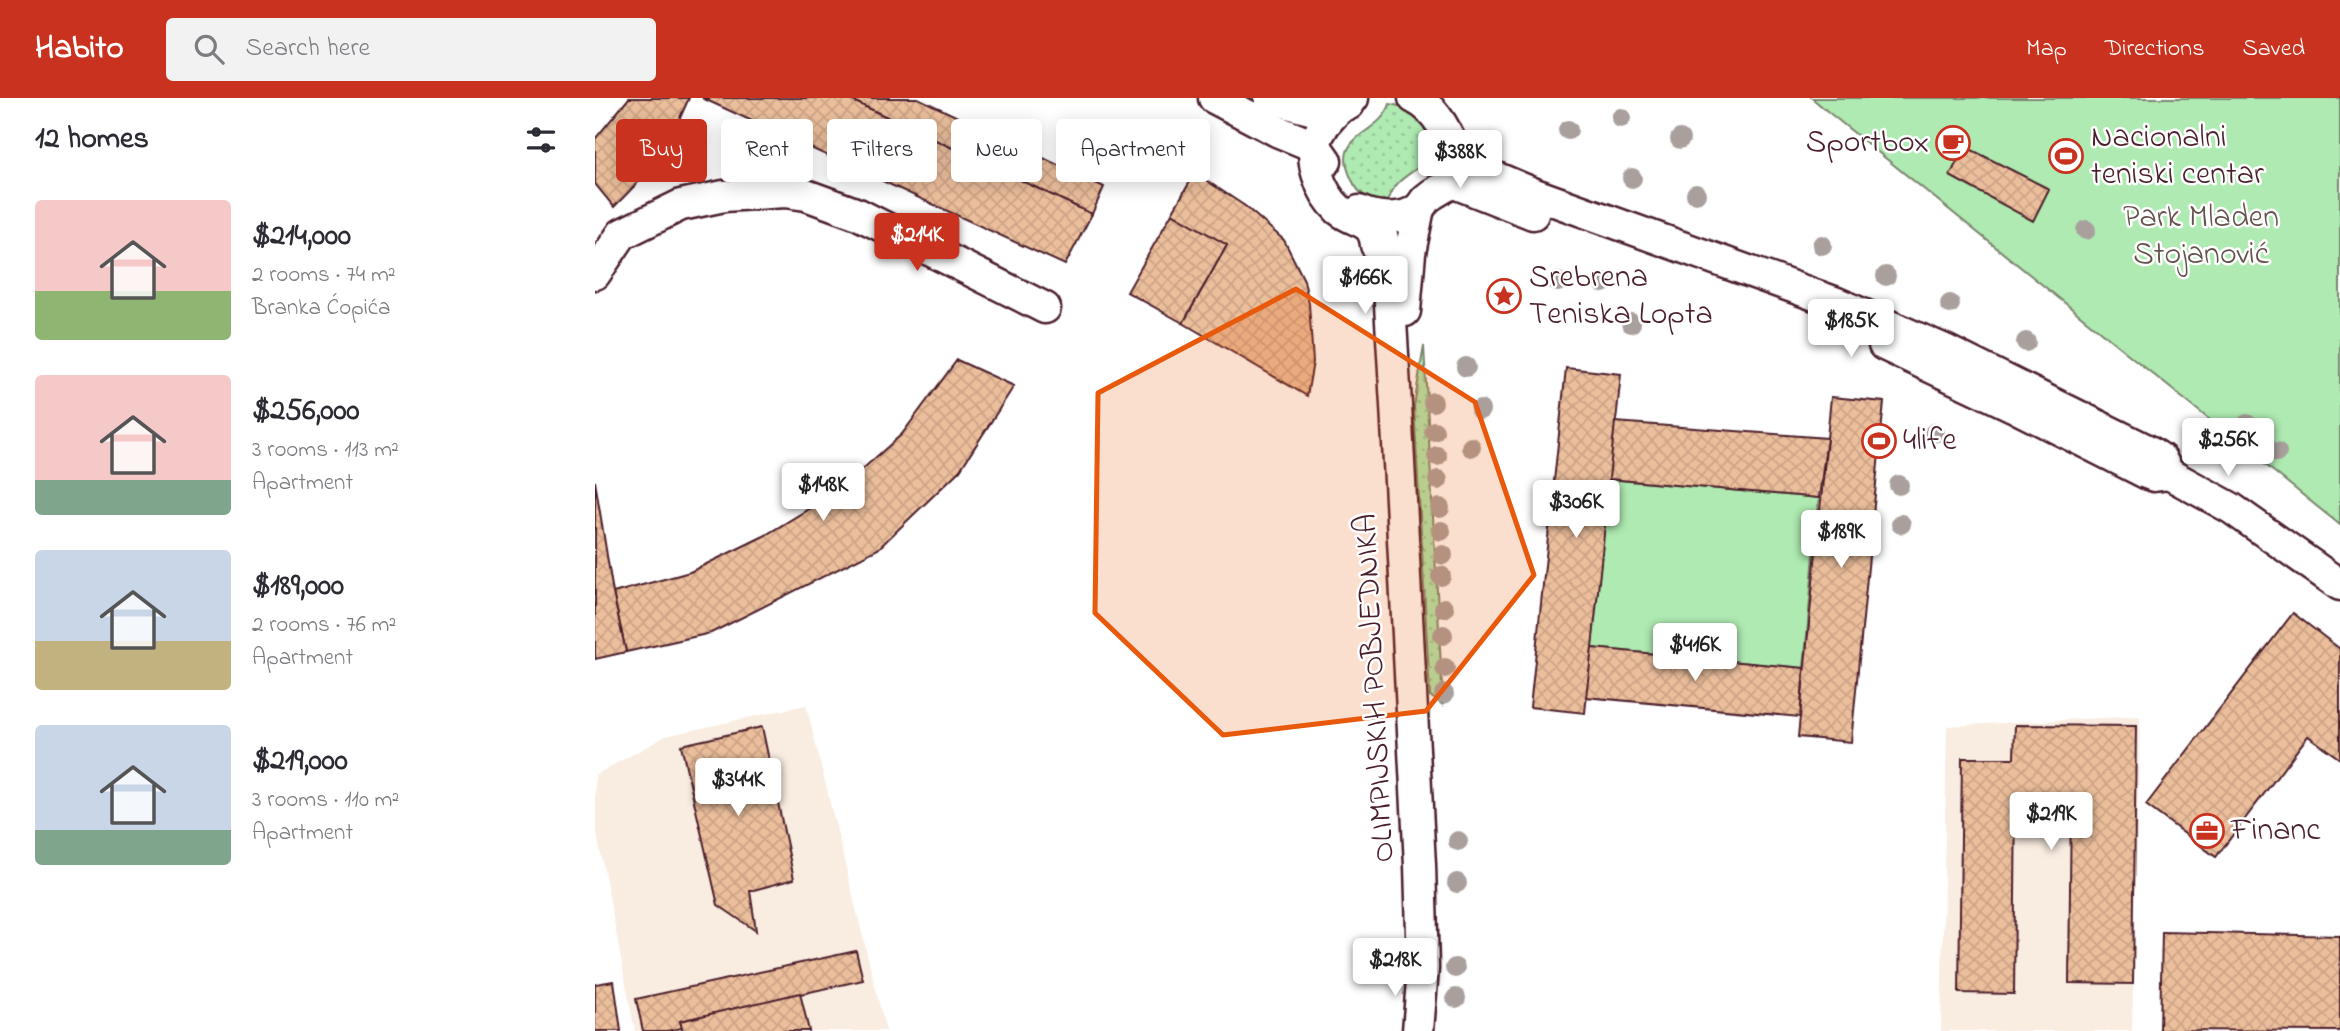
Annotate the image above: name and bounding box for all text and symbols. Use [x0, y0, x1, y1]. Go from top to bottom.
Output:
search box [166, 18, 656, 81]
text: Habito [35, 25, 124, 73]
icon: search [190, 30, 228, 68]
text: Search here [246, 30, 370, 68]
text: Map [2026, 32, 2067, 67]
text: Directions [2105, 32, 2204, 67]
text: Saved [2242, 32, 2305, 67]
place label: Nacionalni teniski centar [2091, 115, 2264, 199]
text: 12 homes [35, 118, 149, 162]
chip: Buy [616, 119, 707, 182]
chip: Rent [721, 119, 813, 182]
chip: Filters [827, 119, 937, 182]
chip: New [951, 119, 1042, 182]
chip: Apartment [1056, 119, 1210, 182]
place label: Sportbox [1806, 120, 1929, 167]
icon: filters [522, 121, 560, 159]
cafe icon: Sportbox [1934, 124, 1972, 162]
pin: $388K [1411, 130, 1509, 190]
text: $388K [1434, 136, 1486, 169]
sports icon: Nacionalni teniski centar [2047, 137, 2085, 175]
park label: Park Mladen Stojanović [2123, 195, 2279, 279]
pin: $214K [868, 214, 966, 273]
text: $214,000 [252, 215, 351, 259]
text: $214K [890, 219, 944, 252]
icon: home [91, 228, 175, 312]
place label: Srebrena Teniska Lopta [1529, 255, 1713, 339]
pin: $166K [1316, 256, 1414, 316]
text: 2 rooms · 74 m² [252, 259, 396, 292]
text: $166K [1339, 262, 1391, 295]
place icon: Srebrena Teniska Lopta [1485, 277, 1523, 315]
text: Branka Ćopića [252, 292, 390, 325]
pin: $185K [1802, 300, 1900, 359]
text: $185K [1824, 305, 1878, 338]
text: $256,000 [252, 390, 359, 434]
icon: home [91, 403, 175, 487]
place label: 4life [1903, 418, 1957, 465]
pin: $256K [2179, 418, 2277, 478]
sports icon: 4life [1860, 422, 1898, 460]
text: $256K [2198, 424, 2258, 457]
text: 3 rooms · 113 m² [252, 434, 399, 467]
pin: $148K [774, 464, 872, 523]
text: Apartment [252, 467, 353, 500]
text: $148K [798, 469, 848, 502]
pin: $306K [1527, 480, 1625, 540]
text: $306K [1549, 486, 1603, 519]
pin: $189K [1792, 510, 1890, 570]
street label: OLIMPIJSKIH POBJEDNIKA [1343, 512, 1409, 864]
text: $189K [1817, 516, 1865, 549]
text: $189,000 [252, 565, 344, 609]
icon: home [91, 578, 175, 662]
text: 2 rooms · 76 m² [252, 609, 396, 642]
pin: $416K [1646, 624, 1744, 683]
text: $416K [1669, 629, 1721, 662]
text: Apartment [252, 642, 353, 675]
text: $219,000 [252, 740, 348, 784]
icon: home [91, 753, 175, 837]
pin: $344K [689, 758, 787, 818]
text: $344K [711, 764, 765, 797]
text: 3 rooms · 110 m² [252, 784, 399, 817]
pin: $219K [2002, 792, 2100, 852]
text: $219K [2026, 798, 2076, 831]
place label: Financ [2230, 808, 2321, 855]
office icon: Financ [2188, 812, 2226, 850]
text: Apartment [252, 817, 353, 850]
pin: $218K [1346, 939, 1444, 998]
text: $218K [1369, 944, 1421, 977]

